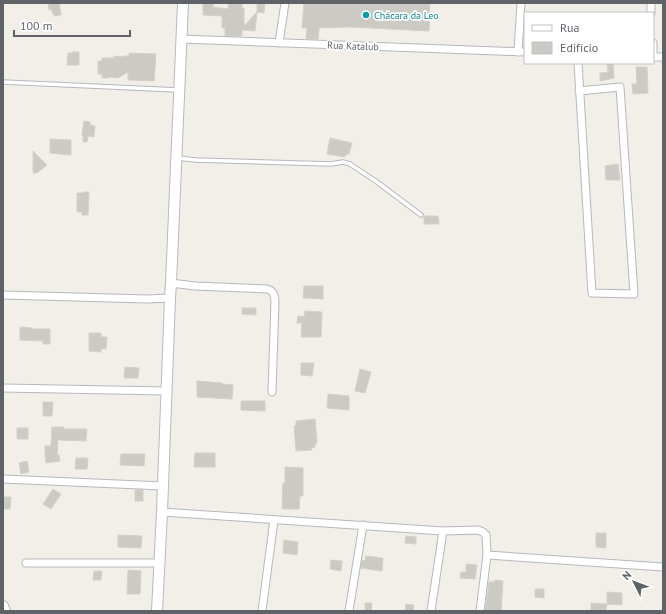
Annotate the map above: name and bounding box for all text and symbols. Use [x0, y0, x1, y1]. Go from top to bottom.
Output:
place label: Chácara da Leo [374, 9, 439, 22]
marker: Chácara da Leo [361, 10, 371, 20]
scale bar [14, 12, 130, 38]
legend [524, 12, 654, 64]
text: 100 m [20, 18, 53, 33]
text: Rua [560, 20, 579, 35]
street label: Rua Katalub [327, 39, 379, 53]
text: Edifício [560, 40, 598, 55]
north arrow [614, 562, 654, 602]
text: N [619, 568, 634, 583]

